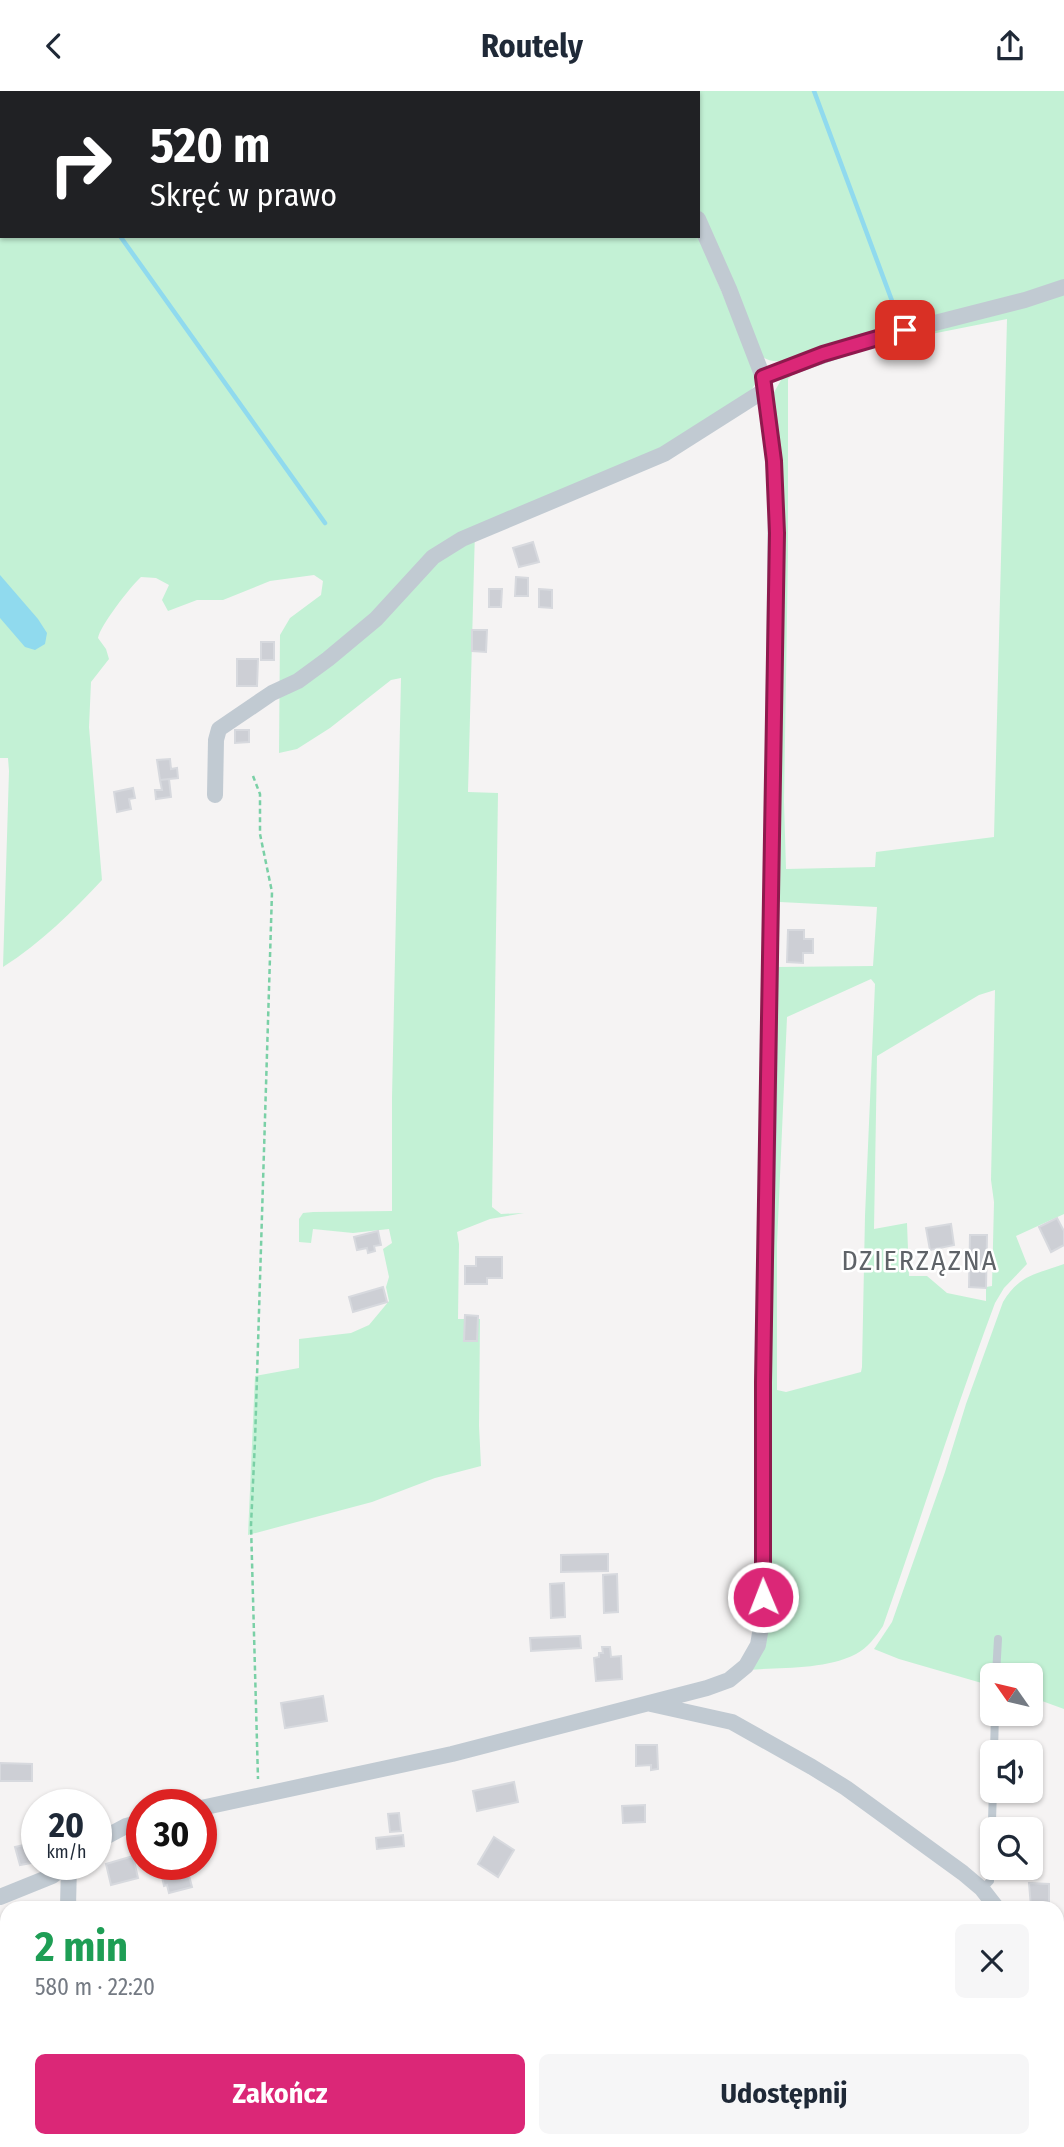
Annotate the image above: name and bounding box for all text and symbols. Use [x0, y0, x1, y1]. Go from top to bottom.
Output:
icon: back [35, 27, 73, 65]
text: Routely [481, 27, 583, 65]
icon: share [991, 27, 1029, 65]
text: 520 m [150, 116, 271, 175]
icon: right [35, 119, 126, 210]
text: Skręć w prawo [150, 176, 337, 214]
pin [875, 300, 935, 360]
icon: arrive [886, 311, 924, 349]
district label: DZIERZĄZNA [841, 1244, 999, 1277]
position arrow [726, 1560, 800, 1634]
north arrow [980, 1663, 1043, 1725]
map controls [980, 1663, 1043, 1880]
button: sound [980, 1740, 1043, 1803]
speed limit sign: 30 [126, 1789, 217, 1880]
text: 20 [49, 1804, 84, 1846]
button: search [980, 1817, 1043, 1880]
text: km/h [46, 1841, 87, 1863]
text: 2 min [35, 1922, 128, 1972]
button: close [955, 1924, 1029, 1998]
text: 580 m · 22:20 [35, 1973, 155, 2001]
button: Zakończ [35, 2054, 525, 2134]
button: Udostępnij [539, 2054, 1029, 2134]

